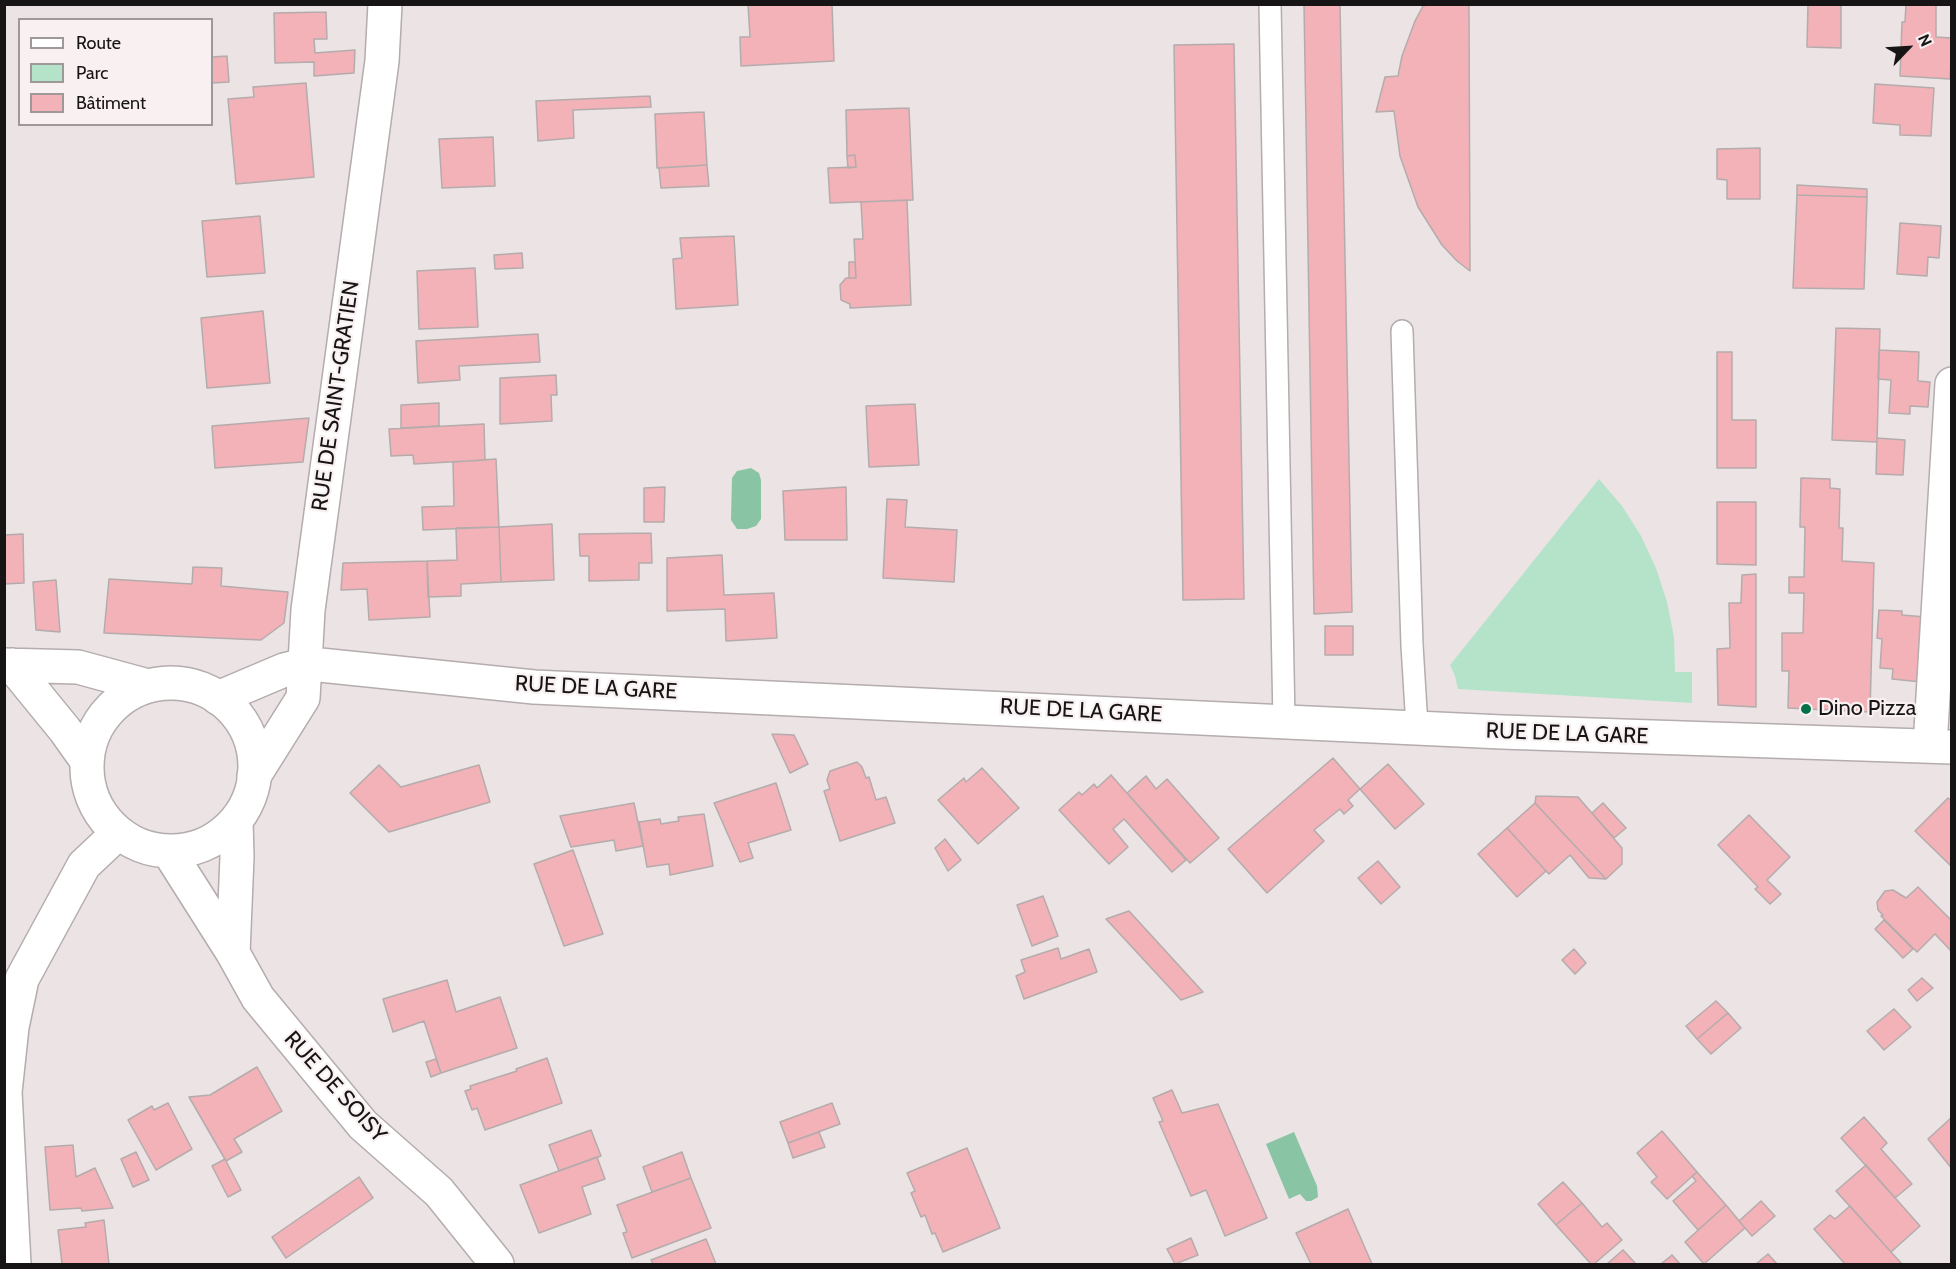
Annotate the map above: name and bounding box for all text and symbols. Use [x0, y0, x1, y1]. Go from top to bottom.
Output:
legend [18, 18, 213, 126]
north arrow [1878, 18, 1938, 78]
text: N [1914, 31, 1936, 49]
text: Route [76, 32, 121, 54]
text: Parc [76, 62, 108, 84]
text: Bâtiment [76, 92, 146, 114]
street label: RUE DE SAINT-GRATIEN [307, 279, 365, 513]
street label: RUE DE LA GARE [514, 671, 678, 705]
street label: RUE DE LA GARE [999, 694, 1163, 728]
place label: Dino Pizza [1818, 696, 1916, 722]
marker: Dino Pizza [1799, 702, 1813, 716]
street label: RUE DE LA GARE [1485, 718, 1649, 750]
street label: RUE DE SOISY [278, 1026, 392, 1148]

